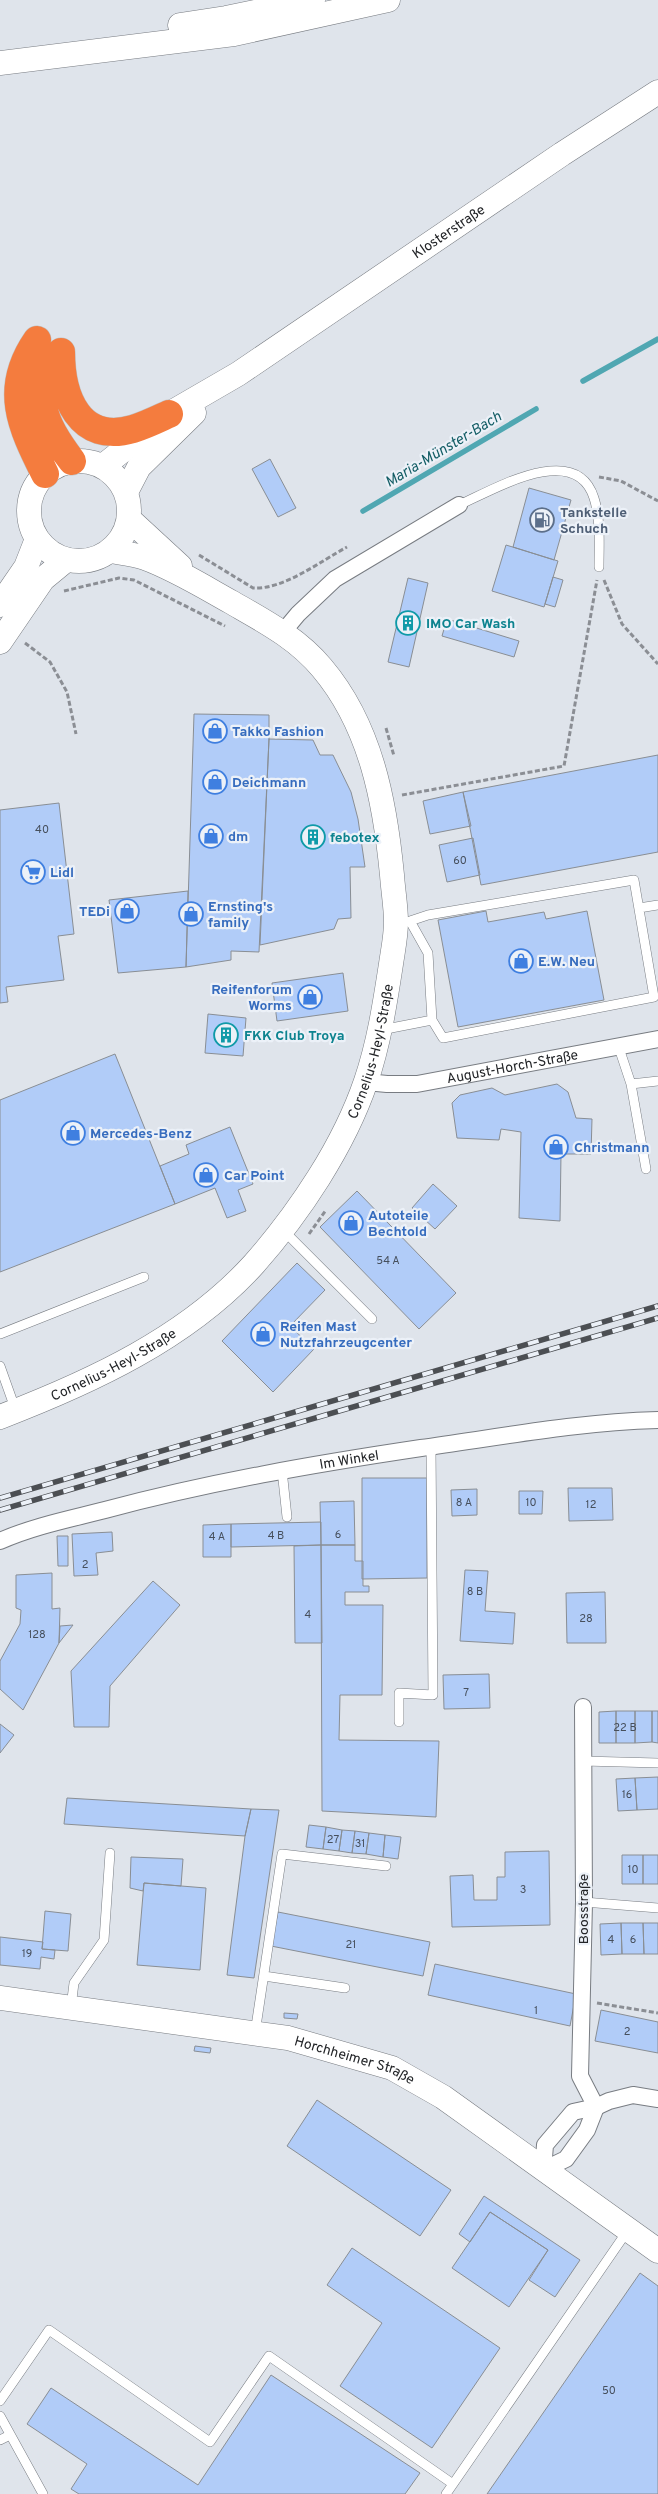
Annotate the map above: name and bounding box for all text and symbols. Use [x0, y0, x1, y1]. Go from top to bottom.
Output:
street label: Klosterstraße [410, 202, 489, 263]
water label: Maria-Münster-Bach [382, 408, 506, 493]
place label: Tankstelle Schuch [560, 505, 627, 538]
fuel station icon: Tankstelle Schuch [529, 507, 555, 533]
building icon: IMO Car Wash [395, 610, 421, 636]
place label: IMO Car Wash [426, 616, 515, 633]
shop icon: Takko Fashion [202, 718, 228, 744]
place label: Takko Fashion [232, 724, 324, 741]
shop icon: Deichmann [202, 769, 228, 795]
place label: Deichmann [232, 775, 306, 792]
house number: 40 [35, 823, 49, 837]
shop icon: dm [198, 823, 224, 849]
building icon: febotex [300, 824, 326, 850]
place label: dm [228, 829, 248, 846]
place label: febotex [330, 830, 380, 847]
house number: 60 [453, 854, 467, 868]
supermarket icon: Lidl [20, 859, 46, 885]
place label: Lidl [50, 865, 74, 882]
shop icon: TEDi [114, 898, 140, 924]
place label: Ernsting's family [208, 899, 273, 932]
shop icon: Ernsting's family [178, 901, 204, 927]
place label: TEDi [79, 904, 110, 921]
shop icon: E.W. Neu [508, 948, 534, 974]
place label: E.W. Neu [538, 954, 595, 971]
place label: Reifenforum Worms [211, 982, 292, 1015]
street label: Cornelius-Heyl-Straße [345, 983, 398, 1122]
shop icon: Reifenforum Worms [297, 984, 323, 1010]
building icon: FKK Club Troya [213, 1022, 239, 1048]
place label: FKK Club Troya [244, 1028, 344, 1045]
street label: August-Horch-Straße [445, 1047, 580, 1088]
shop icon: Mercedes-Benz [60, 1120, 86, 1146]
place label: Mercedes-Benz [90, 1126, 192, 1143]
shop icon: Christmann [543, 1134, 569, 1160]
place label: Christmann [574, 1140, 649, 1157]
shop icon: Car Point [193, 1162, 219, 1188]
place label: Car Point [224, 1168, 284, 1185]
place label: Autoteile Bechtold [368, 1208, 429, 1241]
shop icon: Autoteile Bechtold [338, 1210, 364, 1236]
house number: 54 A [376, 1254, 400, 1268]
place label: Reifen Mast Nutzfahrzeugcenter [280, 1319, 412, 1352]
shop icon: Reifen Mast Nutzfahrzeugcenter [250, 1321, 276, 1347]
street label: Cornelius-Heyl-Straße [48, 1326, 180, 1406]
street label: Im Winkel [318, 1448, 380, 1474]
house number: 8 A [456, 1496, 472, 1510]
house number: 10 [525, 1496, 537, 1510]
house number: 12 [586, 1498, 596, 1512]
house number: 6 [335, 1528, 341, 1542]
house number: 4 B [268, 1529, 284, 1543]
house number: 4 A [209, 1530, 225, 1544]
house number: 2 [82, 1558, 88, 1572]
house number: 8 B [467, 1585, 483, 1599]
house number: 4 [305, 1608, 312, 1622]
house number: 28 [579, 1612, 593, 1626]
house number: 128 [28, 1628, 46, 1642]
house number: 7 [463, 1686, 469, 1700]
house number: 22 B [613, 1721, 637, 1735]
house number: 16 [622, 1788, 632, 1802]
house number: 27 [327, 1833, 339, 1847]
house number: 31 [355, 1837, 365, 1851]
house number: 10 [627, 1863, 639, 1877]
street label: Boosstraße [576, 1874, 593, 1944]
house number: 3 [520, 1883, 526, 1897]
house number: 4 [608, 1933, 615, 1947]
house number: 6 [630, 1933, 636, 1947]
house number: 21 [346, 1938, 356, 1952]
house number: 19 [22, 1947, 32, 1961]
house number: 1 [534, 2004, 538, 2018]
house number: 2 [624, 2025, 630, 2039]
street label: Horchheimer Straße [292, 2033, 417, 2089]
house number: 50 [602, 2384, 616, 2398]

